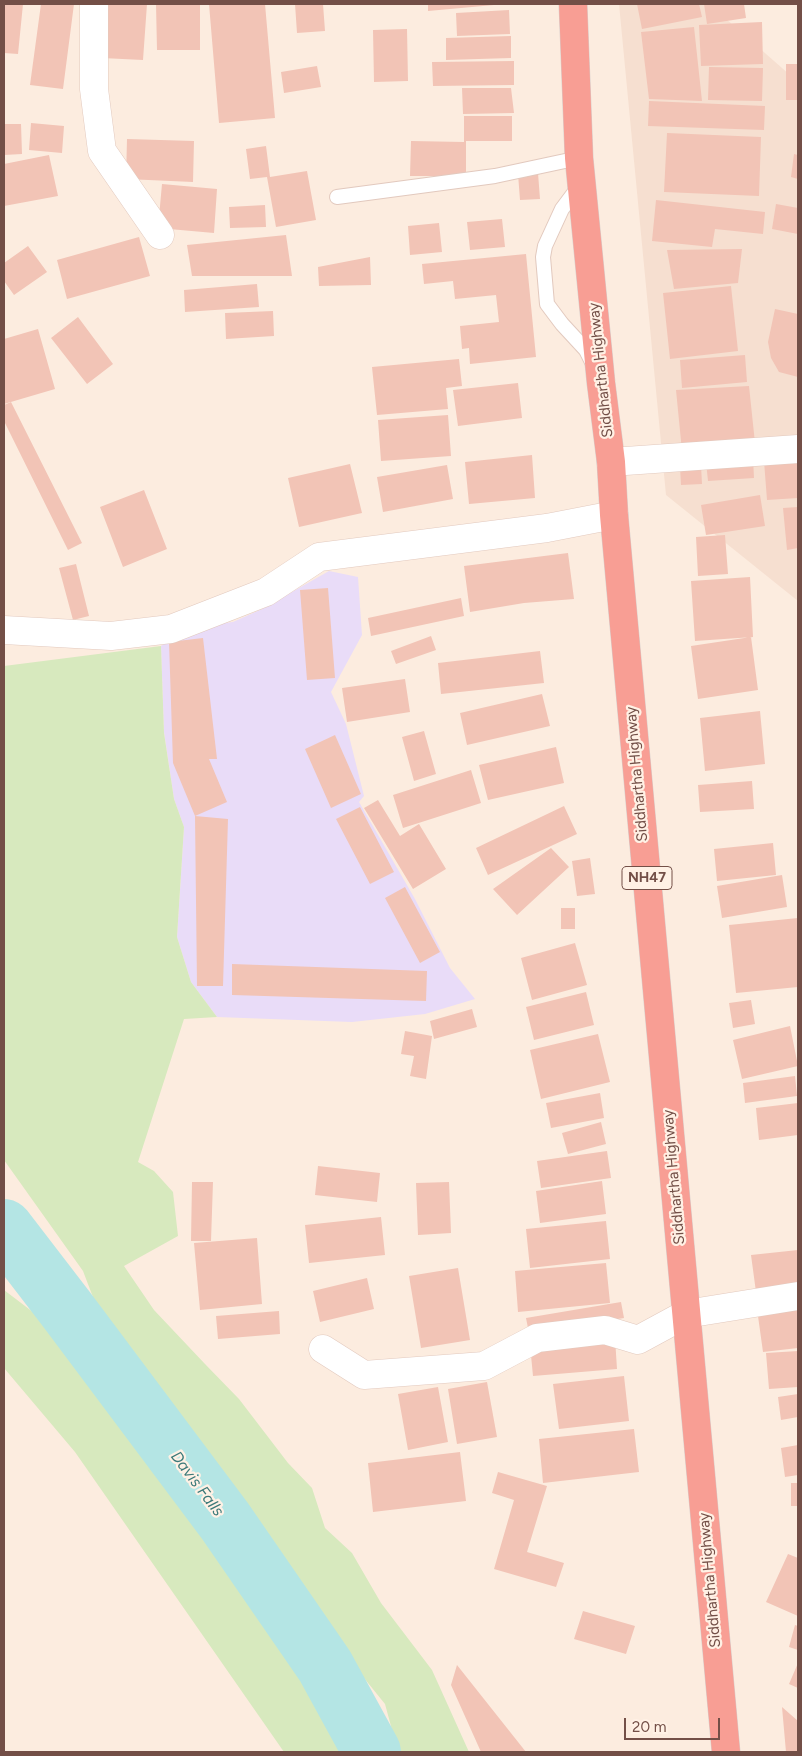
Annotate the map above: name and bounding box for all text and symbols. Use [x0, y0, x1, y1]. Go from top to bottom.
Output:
street label: Siddhartha Highway [585, 302, 617, 438]
street label: Siddhartha Highway [622, 706, 652, 842]
road number: NH47 [622, 866, 672, 890]
street label: Siddhartha Highway [659, 1109, 689, 1245]
water label: Davis Falls [166, 1448, 228, 1520]
street label: Siddhartha Highway [695, 1512, 725, 1648]
scale bar [627, 1708, 723, 1740]
text: 20 m [632, 1718, 666, 1736]

